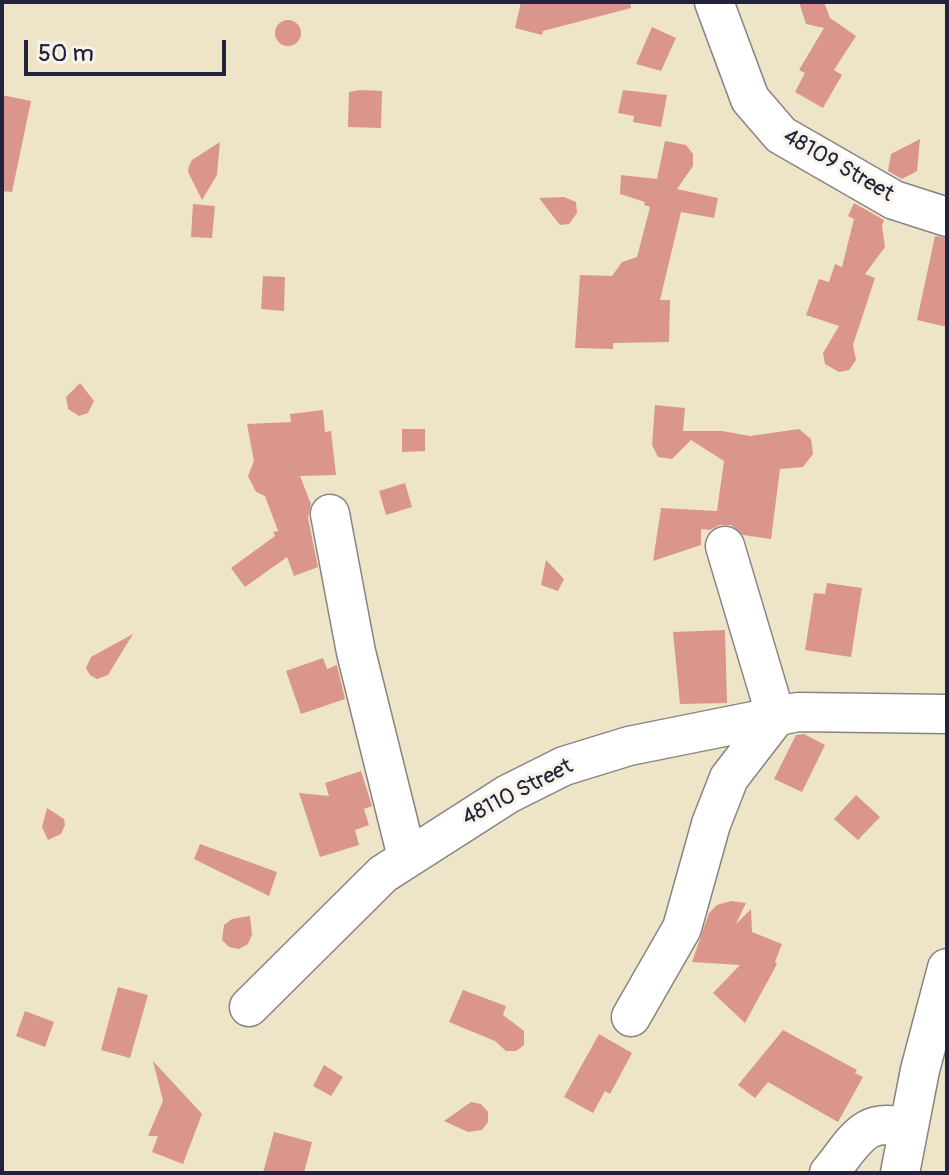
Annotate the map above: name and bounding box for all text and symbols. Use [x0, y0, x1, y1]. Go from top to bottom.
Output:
scale bar [28, 24, 230, 74]
text: 50 m [38, 39, 94, 68]
street label: 48109 Street [778, 124, 898, 208]
street label: 48110 Street [458, 754, 578, 832]

